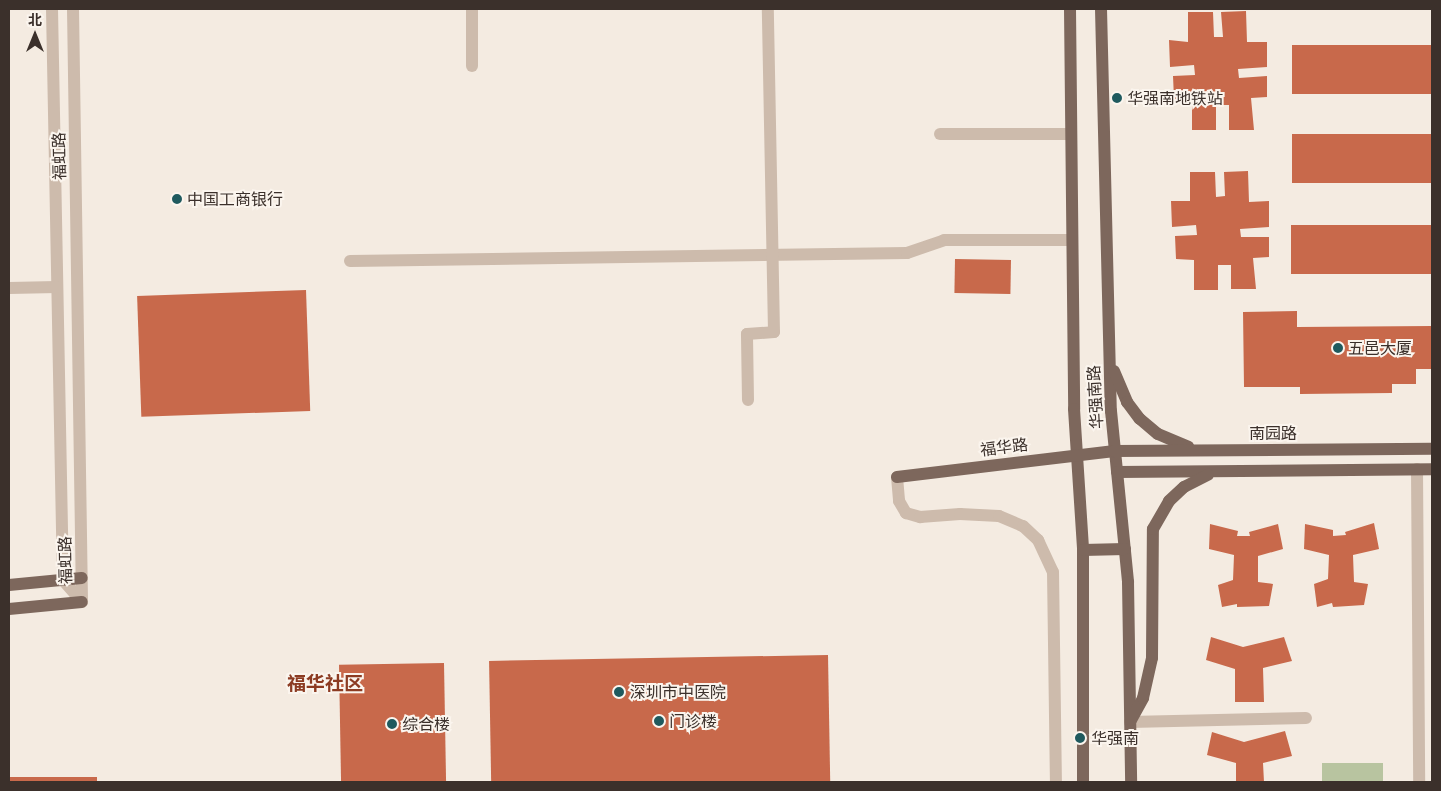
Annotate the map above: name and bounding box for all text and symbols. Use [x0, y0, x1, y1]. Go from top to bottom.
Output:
north arrow [10, 10, 60, 60]
text: 北 [28, 12, 42, 28]
place label: 华强南地铁站 [1127, 88, 1223, 108]
marker: 华强南地铁站 [1111, 92, 1123, 104]
street label: 福虹路 [49, 132, 69, 180]
place label: 中国工商银行 [187, 189, 283, 209]
marker: 中国工商银行 [171, 193, 183, 205]
place label: 五邑大厦 [1348, 338, 1412, 358]
marker: 五邑大厦 [1332, 342, 1344, 354]
street label: 华强南路 [1084, 365, 1106, 429]
street label: 南园路 [1249, 423, 1297, 443]
street label: 福华路 [979, 435, 1029, 459]
street label: 福虹路 [55, 536, 75, 584]
district label: 福华社区 [287, 673, 363, 695]
place label: 深圳市中医院 [630, 682, 726, 702]
marker: 深圳市中医院 [612, 685, 626, 699]
place label: 门诊楼 [669, 711, 717, 731]
place label: 综合楼 [402, 714, 450, 734]
marker: 门诊楼 [653, 715, 665, 727]
marker: 综合楼 [386, 718, 398, 730]
place label: 华强南 [1091, 728, 1139, 748]
marker: 华强南 [1073, 731, 1087, 745]

